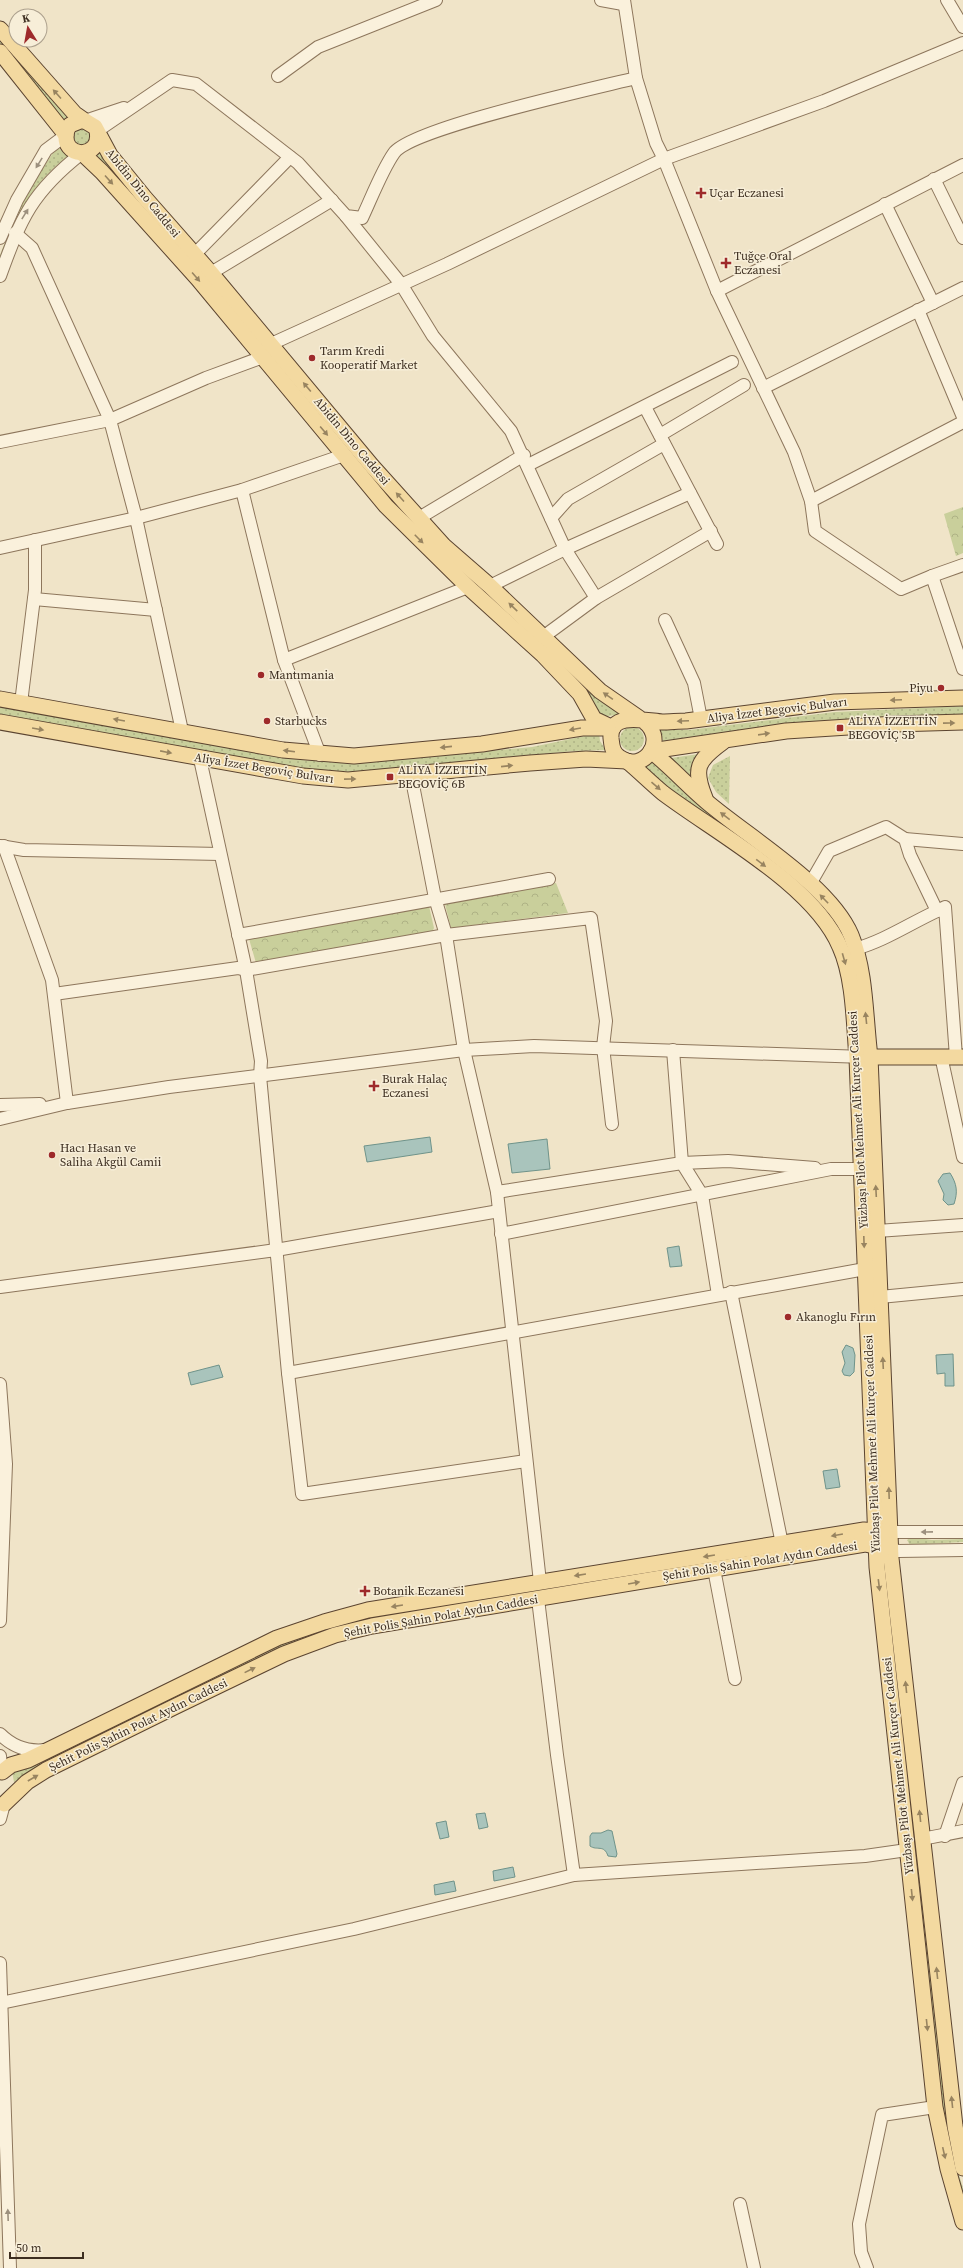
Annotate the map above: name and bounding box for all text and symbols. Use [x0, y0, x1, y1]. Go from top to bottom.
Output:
north arrow [8, 8, 48, 48]
text: K [21, 11, 32, 27]
one-way arrow [53, 89, 62, 100]
street label: Abidin Dino Caddesi [102, 145, 184, 241]
one-way arrow [35, 157, 42, 169]
one-way arrow [105, 175, 114, 185]
place label: Uçar Eczanesi [709, 185, 784, 201]
marker: Uçar Eczanesi [696, 188, 706, 198]
one-way arrow [22, 208, 29, 220]
place label: Tuğçe Oral Eczanesi [734, 248, 792, 278]
marker: Tuğçe Oral Eczanesi [721, 258, 731, 268]
one-way arrow [192, 272, 201, 282]
place label: Tarım Kredi Kooperatif Market [320, 343, 418, 373]
marker: Tarım Kredi Kooperatif Market [307, 353, 317, 363]
one-way arrow [302, 382, 311, 393]
street label: Abidin Dino Caddesi [311, 394, 394, 489]
one-way arrow [319, 426, 328, 436]
one-way arrow [395, 492, 405, 502]
one-way arrow [414, 534, 424, 544]
one-way arrow [508, 602, 518, 612]
place label: Mantımania [269, 667, 335, 683]
marker: Mantımania [256, 670, 266, 680]
place label: Piyu [909, 680, 933, 696]
marker: Piyu [936, 683, 946, 693]
one-way arrow [602, 692, 613, 700]
street label: Aliya İzzet Begoviç Bulvarı [706, 693, 848, 727]
one-way arrow [889, 697, 902, 703]
place label: Starbucks [275, 713, 327, 729]
place label: ALİYA İZZETTİN BEGOVİÇ 5B [848, 713, 937, 743]
marker: Starbucks [262, 716, 272, 726]
one-way arrow [113, 717, 126, 723]
one-way arrow [676, 718, 689, 724]
one-way arrow [943, 719, 955, 726]
marker: ALİYA İZZETTİN BEGOVİÇ 5B [835, 723, 845, 733]
one-way arrow [32, 726, 45, 732]
one-way arrow [568, 726, 581, 732]
one-way arrow [757, 731, 770, 738]
one-way arrow [440, 744, 452, 751]
one-way arrow [283, 748, 295, 754]
one-way arrow [160, 749, 172, 755]
street label: Aliya İzzet Begoviç Bulvarı [193, 749, 335, 787]
place label: ALİYA İZZETTİN BEGOVİÇ 6B [398, 762, 487, 792]
one-way arrow [501, 762, 513, 769]
marker: ALİYA İZZETTİN BEGOVİÇ 6B [385, 772, 395, 782]
one-way arrow [344, 776, 357, 782]
one-way arrow [651, 782, 661, 791]
one-way arrow [719, 812, 730, 820]
one-way arrow [756, 859, 767, 867]
one-way arrow [820, 894, 829, 904]
one-way arrow [841, 954, 847, 966]
street label: Yüzbaşı Pilot Mehmet Ali Kurçer Caddesi [844, 1010, 872, 1229]
one-way arrow [862, 1012, 869, 1024]
place label: Burak Halaç Eczanesi [382, 1071, 448, 1101]
marker: Burak Halaç Eczanesi [369, 1081, 379, 1091]
place label: Hacı Hasan ve Saliha Akgül Camii [60, 1140, 162, 1170]
marker: Hacı Hasan ve Saliha Akgül Camii [47, 1150, 57, 1160]
one-way arrow [872, 1185, 879, 1197]
one-way arrow [861, 1236, 867, 1249]
place label: Akanoglu Fırın [796, 1309, 876, 1325]
marker: Akanoglu Fırın [783, 1312, 793, 1322]
street label: Yüzbaşı Pilot Mehmet Ali Kurçer Caddesi [860, 1334, 884, 1553]
one-way arrow [880, 1357, 887, 1369]
one-way arrow [886, 1486, 892, 1499]
one-way arrow [920, 1529, 933, 1535]
one-way arrow [831, 1532, 843, 1538]
street label: Şehit Polis Şahin Polat Aydın Caddesi [662, 1538, 859, 1584]
one-way arrow [702, 1553, 715, 1559]
one-way arrow [574, 1573, 586, 1579]
one-way arrow [628, 1579, 640, 1585]
one-way arrow [876, 1579, 882, 1591]
place label: Botanik Eczanesi [373, 1583, 464, 1599]
marker: Botanik Eczanesi [360, 1586, 370, 1596]
street label: Şehit Polis Şahin Polat Aydın Caddesi [343, 1591, 540, 1641]
one-way arrow [390, 1603, 403, 1609]
street label: Yüzbaşı Pilot Mehmet Ali Kurçer Caddesi [879, 1656, 917, 1875]
one-way arrow [244, 1667, 255, 1673]
street label: Şehit Polis Şahin Polat Aydın Caddesi [46, 1675, 230, 1775]
one-way arrow [902, 1681, 909, 1693]
one-way arrow [27, 1775, 39, 1782]
one-way arrow [916, 1810, 923, 1822]
one-way arrow [909, 1889, 916, 1901]
one-way arrow [934, 1967, 941, 1979]
one-way arrow [923, 2019, 930, 2031]
one-way arrow [949, 2096, 955, 2108]
one-way arrow [941, 2147, 947, 2160]
one-way arrow [5, 2208, 11, 2221]
scale bar [10, 2234, 83, 2260]
text: 50 m [16, 2240, 42, 2256]

